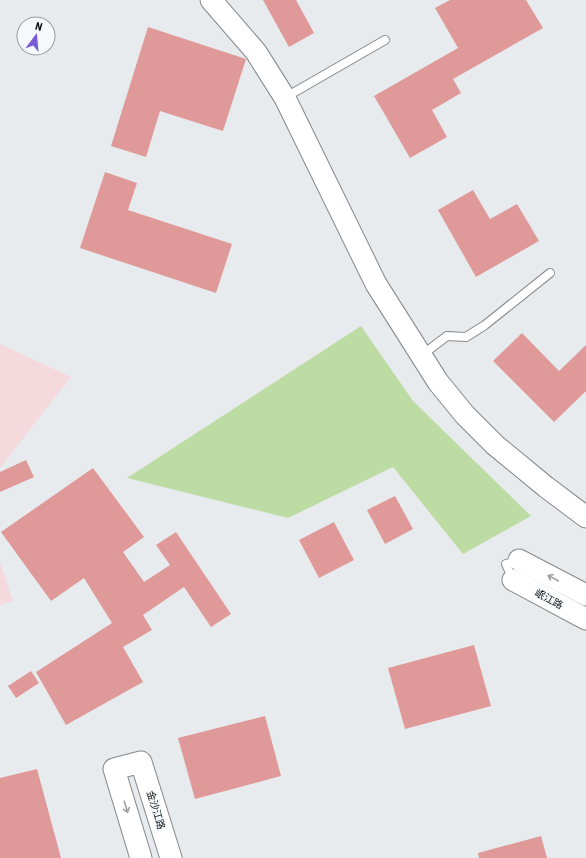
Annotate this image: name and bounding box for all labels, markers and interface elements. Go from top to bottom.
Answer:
north arrow [16,16,56,56]
text: N [34,20,44,34]
one-way arrow [547,574,559,581]
street label: 岷江路 [533,587,565,611]
street label: 金沙江路 [145,789,167,831]
one-way arrow [123,800,130,813]

